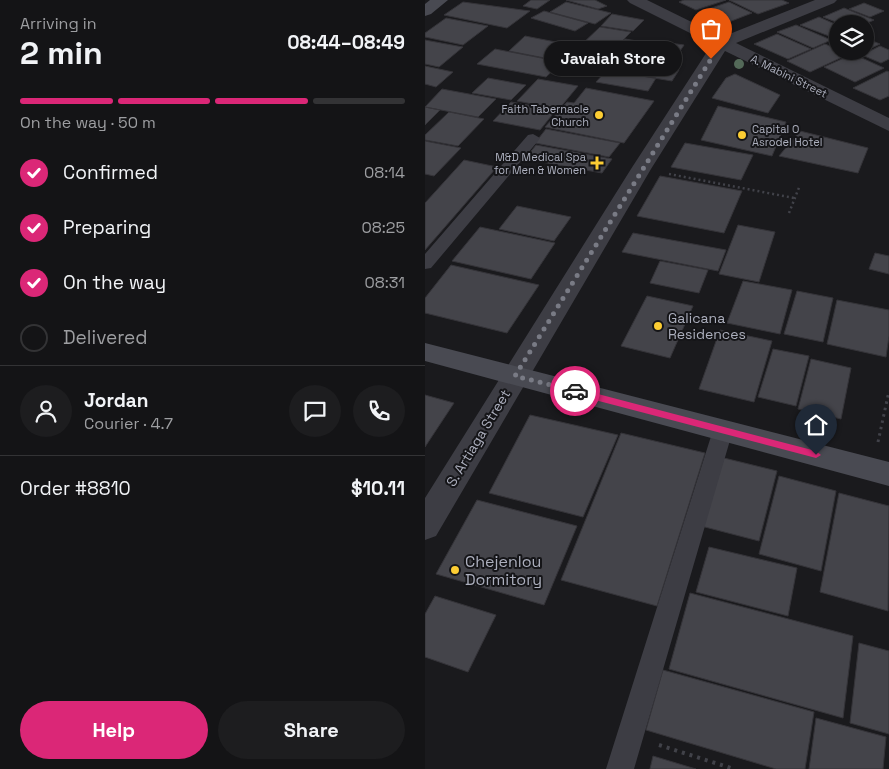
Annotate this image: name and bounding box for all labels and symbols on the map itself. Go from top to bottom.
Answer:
pin [690,8,732,59]
callout: Javaiah Store [544,42,681,76]
street label: A. Mabini Street [748,51,830,101]
place label: Faith Tabernacle Church [501,102,589,129]
marker: Faith Tabernacle Church [593,109,605,121]
place label: Capital O Asrodel Hotel [752,122,822,149]
marker: Capital O Asrodel Hotel [736,129,748,141]
place label: M&D Medical Spa for Men & Women [494,150,587,177]
marker: M&D Medical Spa for Men & Women [590,156,604,170]
place label: Galicana Residences [668,309,746,343]
marker: Galicana Residences [652,320,664,332]
courier [550,366,600,416]
street label: S. Artiaga Street [442,386,514,490]
pin [795,404,837,455]
place label: Chejenlou Dormitory [465,551,542,590]
marker: Chejenlou Dormitory [449,564,461,576]

